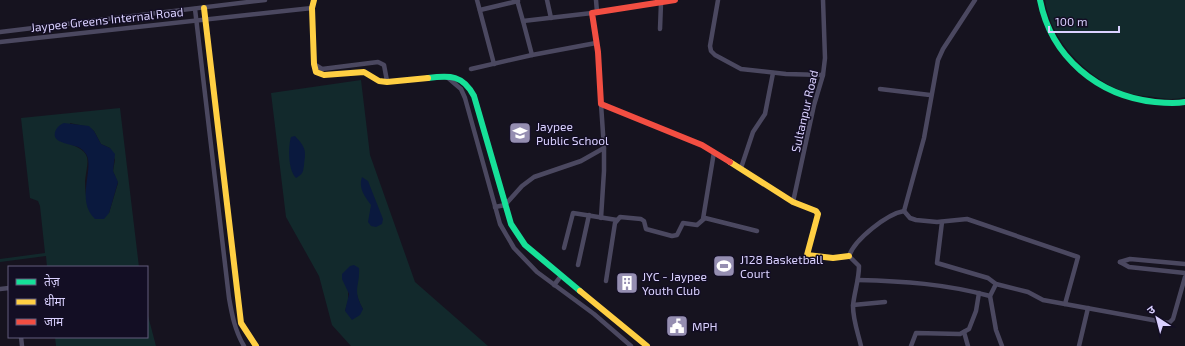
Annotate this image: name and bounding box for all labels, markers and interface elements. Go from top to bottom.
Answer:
street label: Jaypee Greens Internal Road [30,4,184,34]
scale bar [1049,8,1119,34]
text: 100 m [1055,14,1087,28]
street label: Sultanpur Road [788,69,820,153]
place label: Jaypee Public School [536,119,609,147]
school or university icon: Jaypee Public School [507,120,533,146]
place label: J128 Basketball Court [740,252,824,280]
sports icon: J128 Basketball Court [711,253,737,279]
legend [8,266,148,338]
place label: JYC - Jaypee Youth Club [642,269,707,297]
building icon: JYC - Jaypee Youth Club [614,270,640,296]
text: तेज़ [44,274,61,288]
text: धीमा [44,294,66,308]
north arrow [1137,298,1177,338]
text: उ [1144,302,1158,317]
public building icon: MPH [664,313,690,339]
text: जाम [44,314,64,328]
place label: MPH [692,319,718,333]

